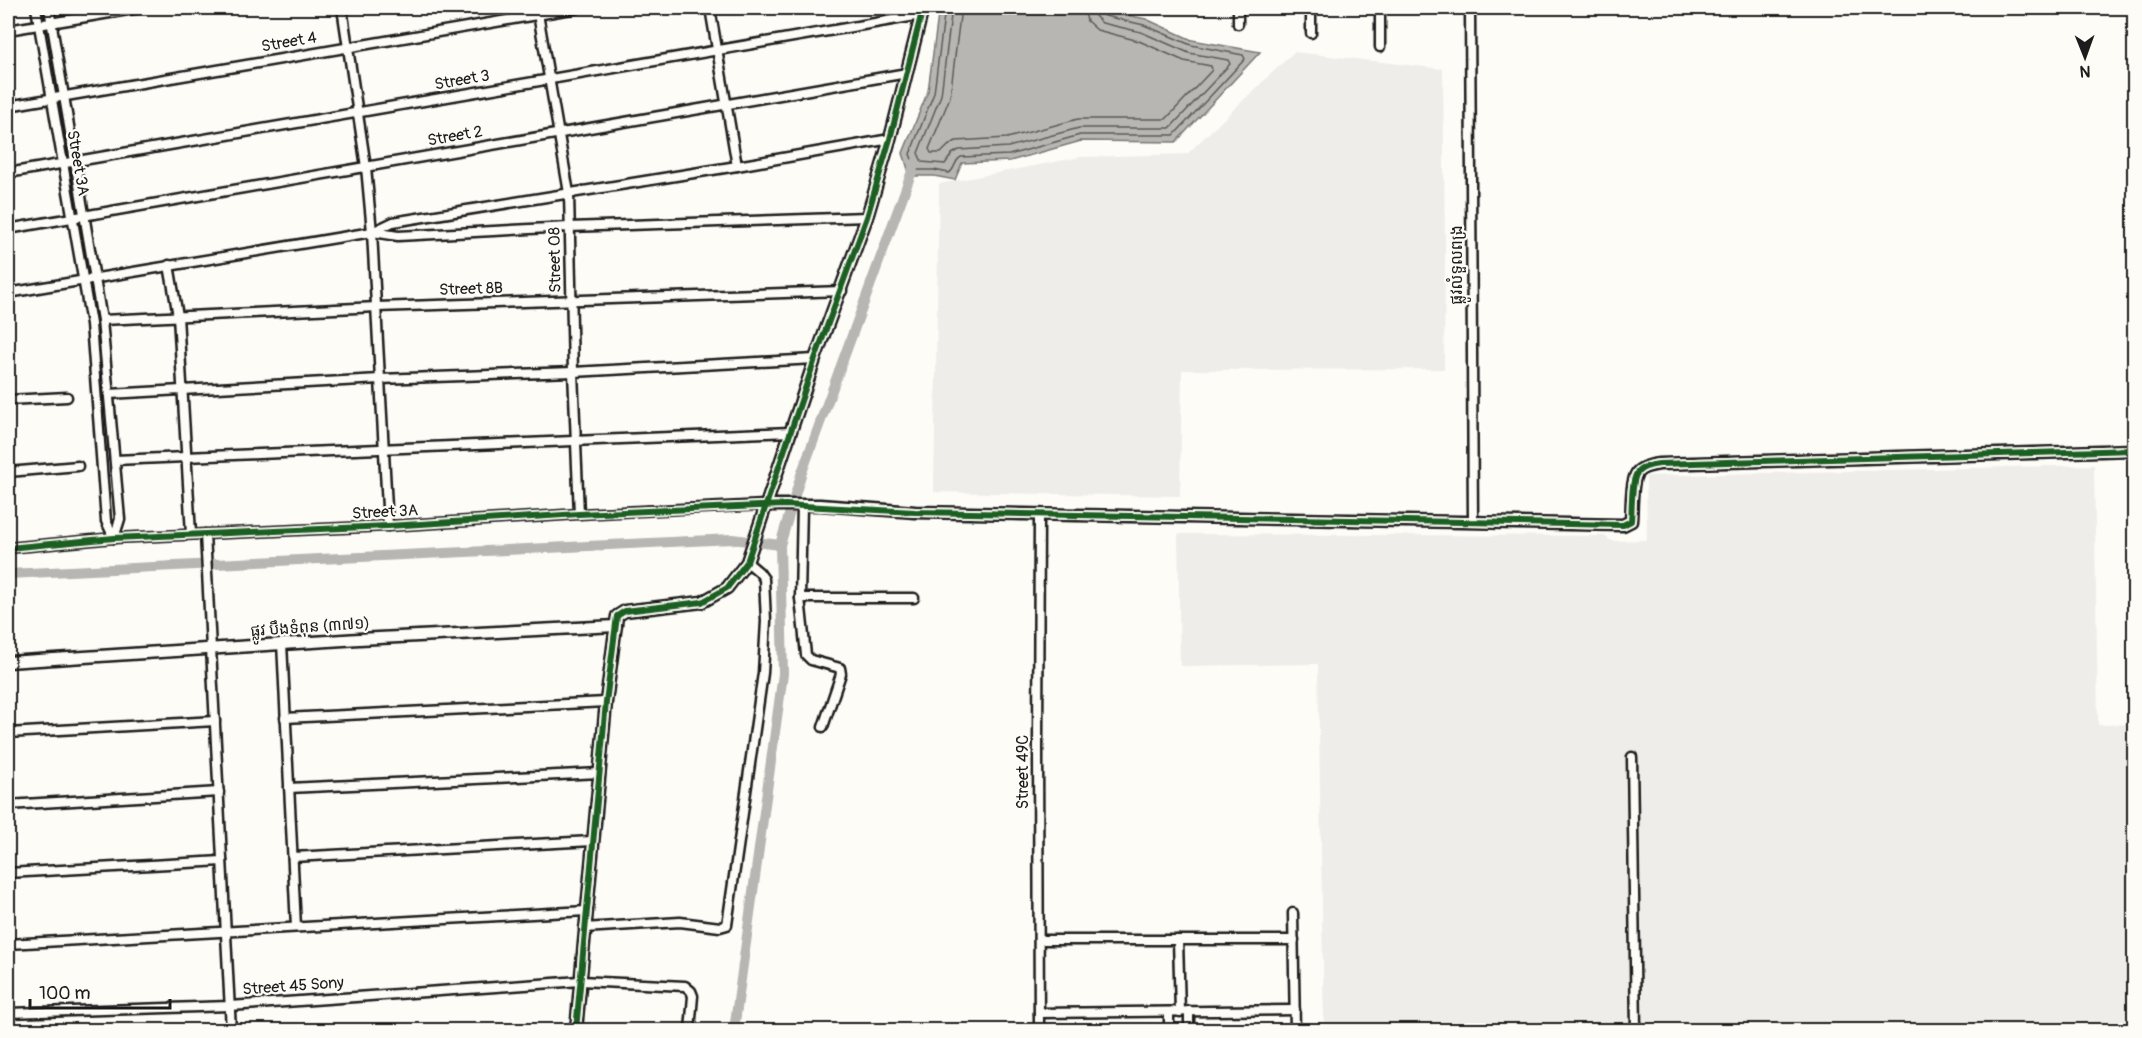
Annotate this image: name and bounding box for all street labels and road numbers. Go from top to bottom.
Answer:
street label: Street 4 [260,27,318,57]
street label: Street 3 [433,65,491,95]
street label: Street 2 [426,121,484,151]
street label: Street 3A [62,129,94,197]
street label: ផ្លូវលំទួលពង្រ [1446,225,1471,305]
street label: Street 08 [544,227,566,293]
street label: Street 8B [439,278,503,300]
street label: Street 3A [351,500,419,524]
street label: ផ្លូវ បឹងទំពុន (៣៧១) [250,612,371,645]
street label: Street 49C [1013,735,1033,809]
street label: Street 45 Sony [242,972,345,1000]

